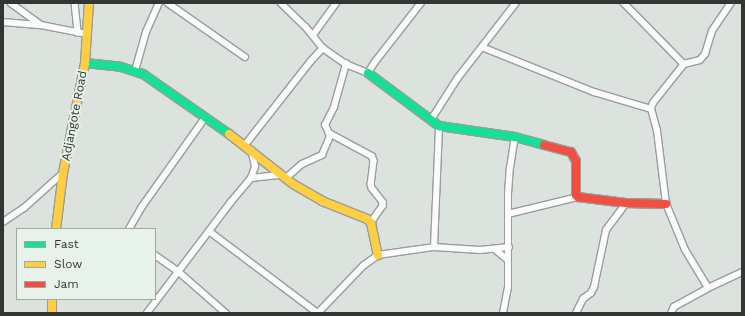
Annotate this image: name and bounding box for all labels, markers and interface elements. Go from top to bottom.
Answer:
street label: Adjangote Road [59,70,91,162]
legend [16,228,156,300]
text: Fast [54,237,79,251]
text: Slow [54,257,82,271]
text: Jam [54,277,79,291]

